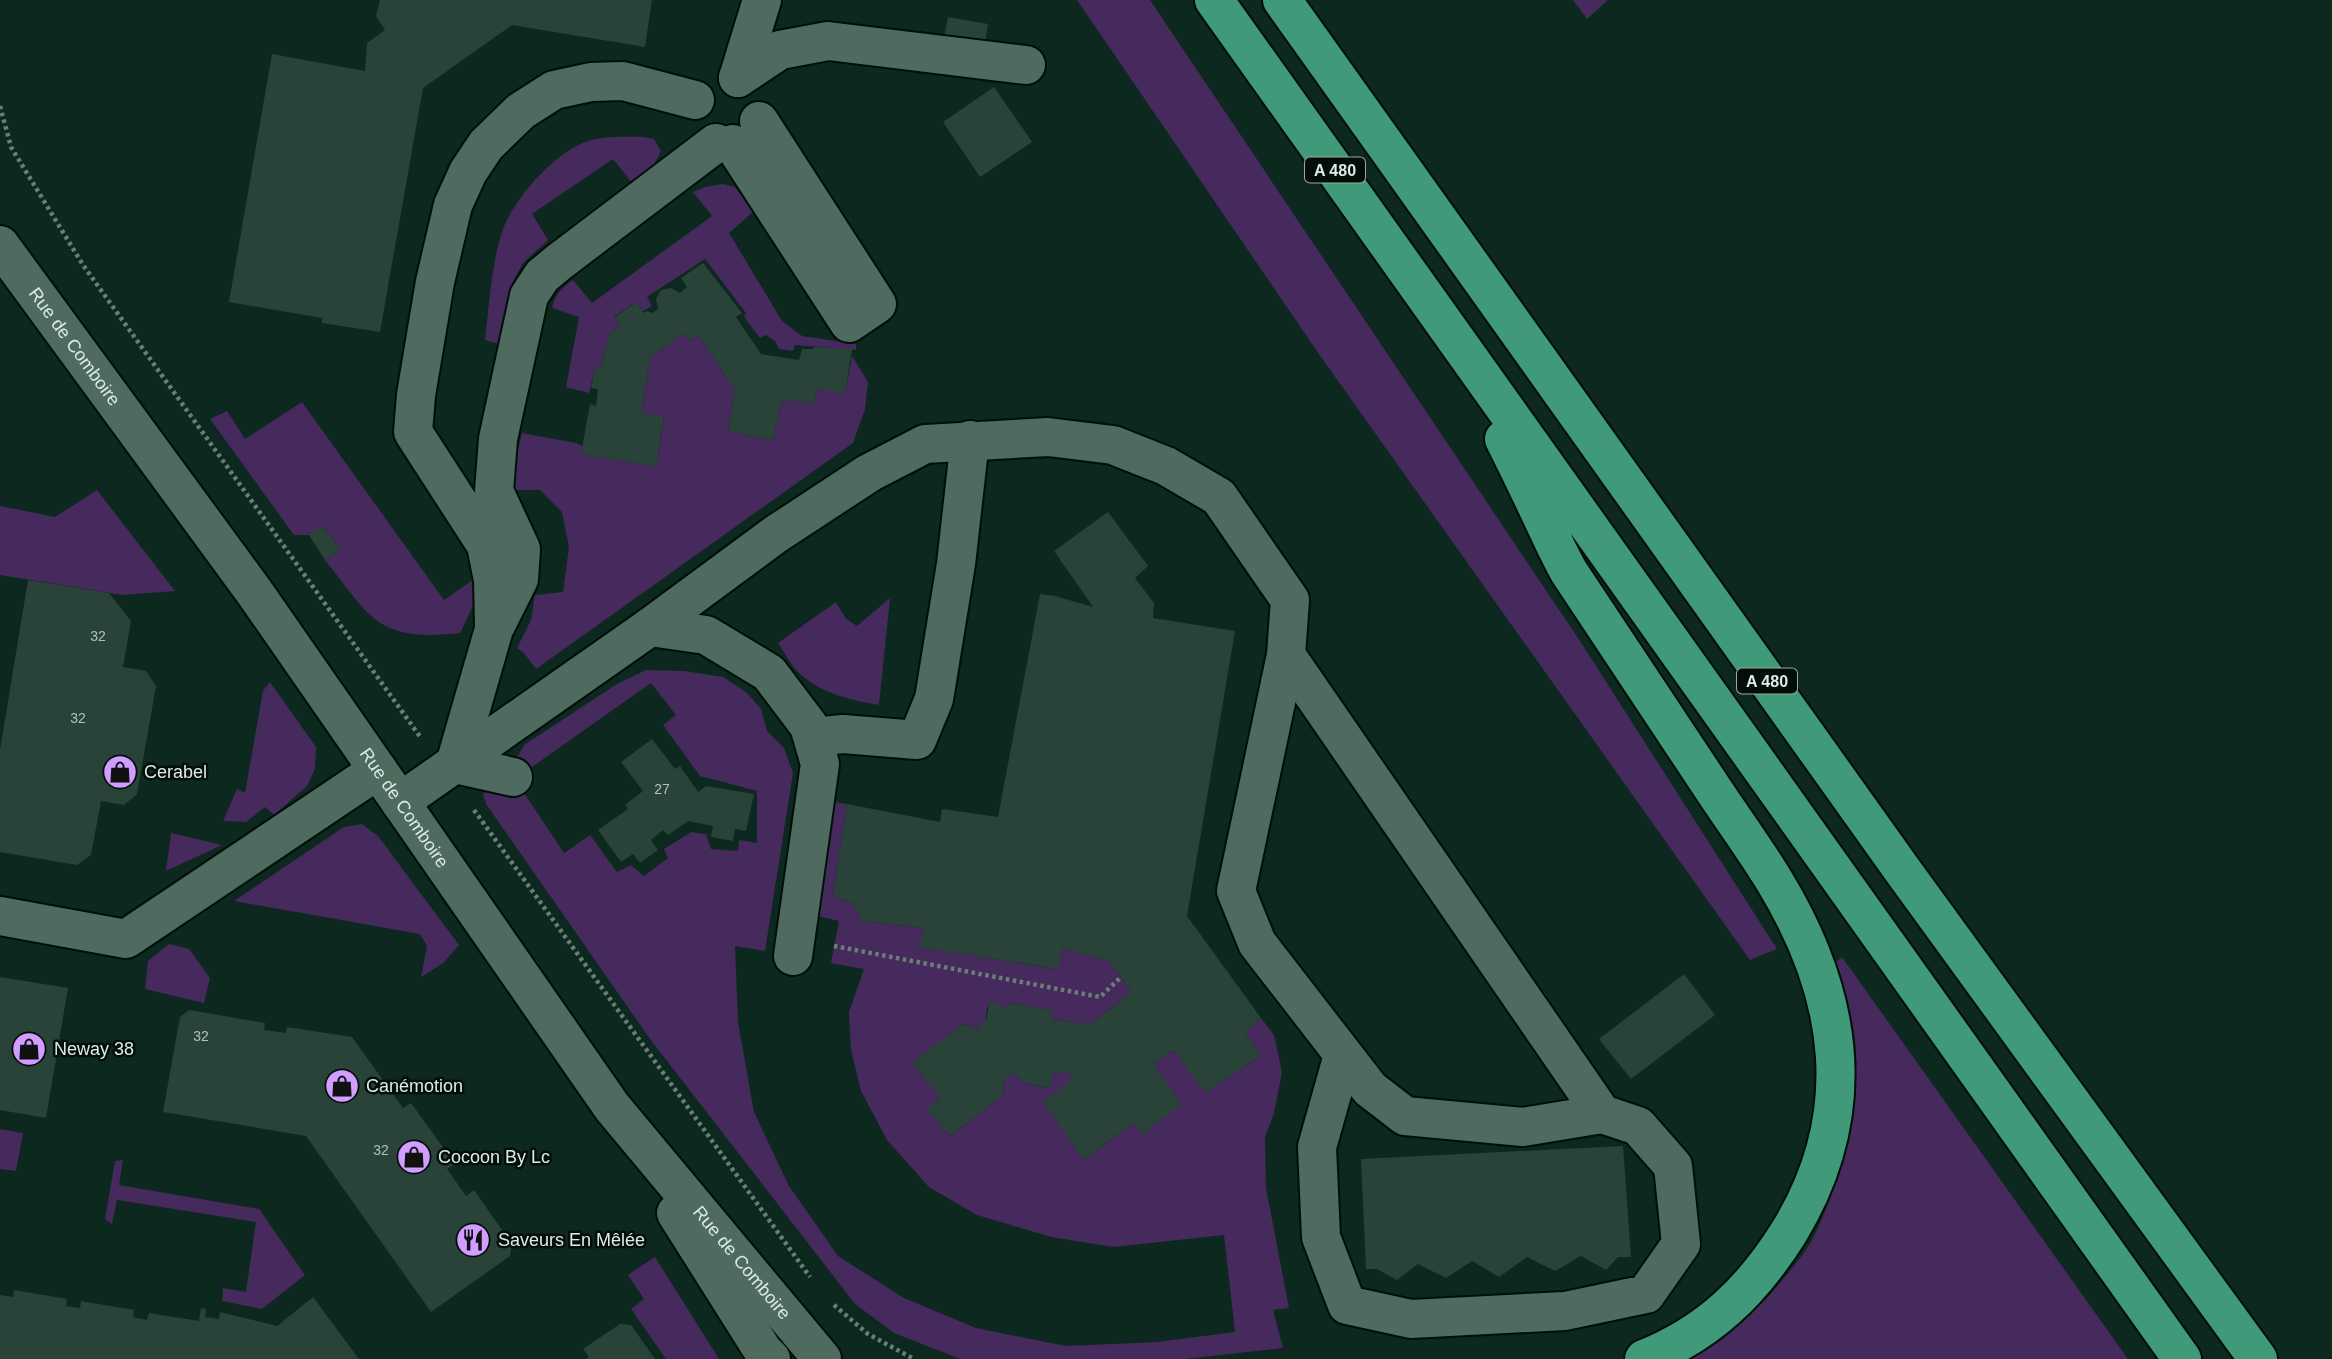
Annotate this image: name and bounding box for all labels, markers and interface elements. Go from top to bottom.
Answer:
road number: A 480 [1305,158,1365,182]
street label: Rue de Comboire [25,284,124,409]
house number: 32 [90,628,106,644]
road number: A 480 [1737,668,1797,694]
house number: 32 [70,710,86,726]
street label: Rue de Comboire [356,744,453,872]
shop icon: Cerabel [101,753,139,791]
place label: Cerabel [144,762,207,782]
house number: 27 [654,781,670,797]
house number: 32 [193,1028,209,1044]
shop icon: Neway 38 [10,1030,48,1068]
place label: Neway 38 [54,1039,134,1059]
shop icon: Canémotion [323,1067,361,1105]
place label: Canémotion [366,1076,463,1096]
shop icon: Cocoon By Lc [395,1138,433,1176]
house number: 32 [373,1142,389,1158]
place label: Cocoon By Lc [438,1147,550,1167]
street label: Rue de Comboire [689,1202,795,1323]
restaurant icon: Saveurs En Mêlée [454,1221,492,1259]
place label: Saveurs En Mêlée [498,1230,645,1250]

